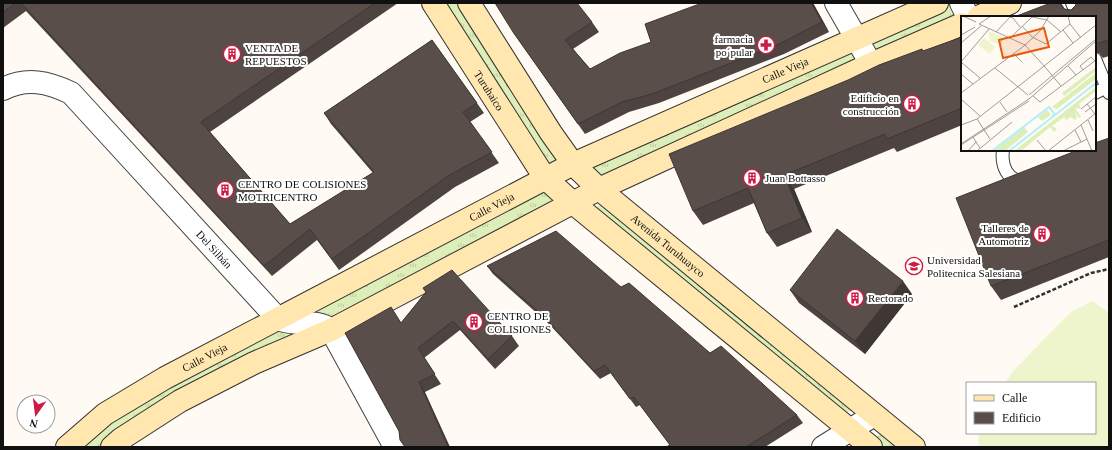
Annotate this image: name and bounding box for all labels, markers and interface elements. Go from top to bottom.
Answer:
inset map [961,16,1096,151]
place label: farmacia po´pular [715,33,753,58]
pharmacy icon: farmacia po´pular [756,35,776,55]
place label: VENTA DE REPUESTOS [245,42,307,67]
building icon: VENTA DE REPUESTOS [222,44,242,64]
street label: Calle Vieja [760,55,810,86]
street label: Turuhaico [472,68,506,113]
place label: Edificio en construcción [843,92,900,117]
building icon: Edificio en construcción [902,94,922,114]
building icon: Juan Bottasso [742,168,762,188]
place label: Juan Bottasso [765,172,826,184]
place label: CENTRO DE COLISIONES MOTRICENTRO [238,178,366,203]
building icon: CENTRO DE COLISIONES MOTRICENTRO [215,180,235,200]
street label: Calle Vieja [467,190,516,223]
street label: Avenida Turuhuayco [629,212,708,280]
place label: Talleres de Automotriz [978,222,1029,247]
building icon: Talleres de Automotriz [1032,224,1052,244]
street label: Del Silbán [194,228,235,271]
place label: Universidad Politecnica Salesiana [927,254,1020,279]
school or university icon: Universidad Politecnica Salesiana [904,256,924,276]
building icon: Rectorado [845,288,865,308]
place label: Rectorado [868,292,914,304]
place label: CENTRO DE COLISIONES [487,310,551,335]
building icon: CENTRO DE COLISIONES [464,312,484,332]
street label: Calle Vieja [180,340,229,374]
legend [966,382,1096,434]
text: Calle [1002,391,1027,405]
north arrow [16,394,56,434]
text: Edificio [1002,411,1041,425]
text: N [28,417,39,430]

